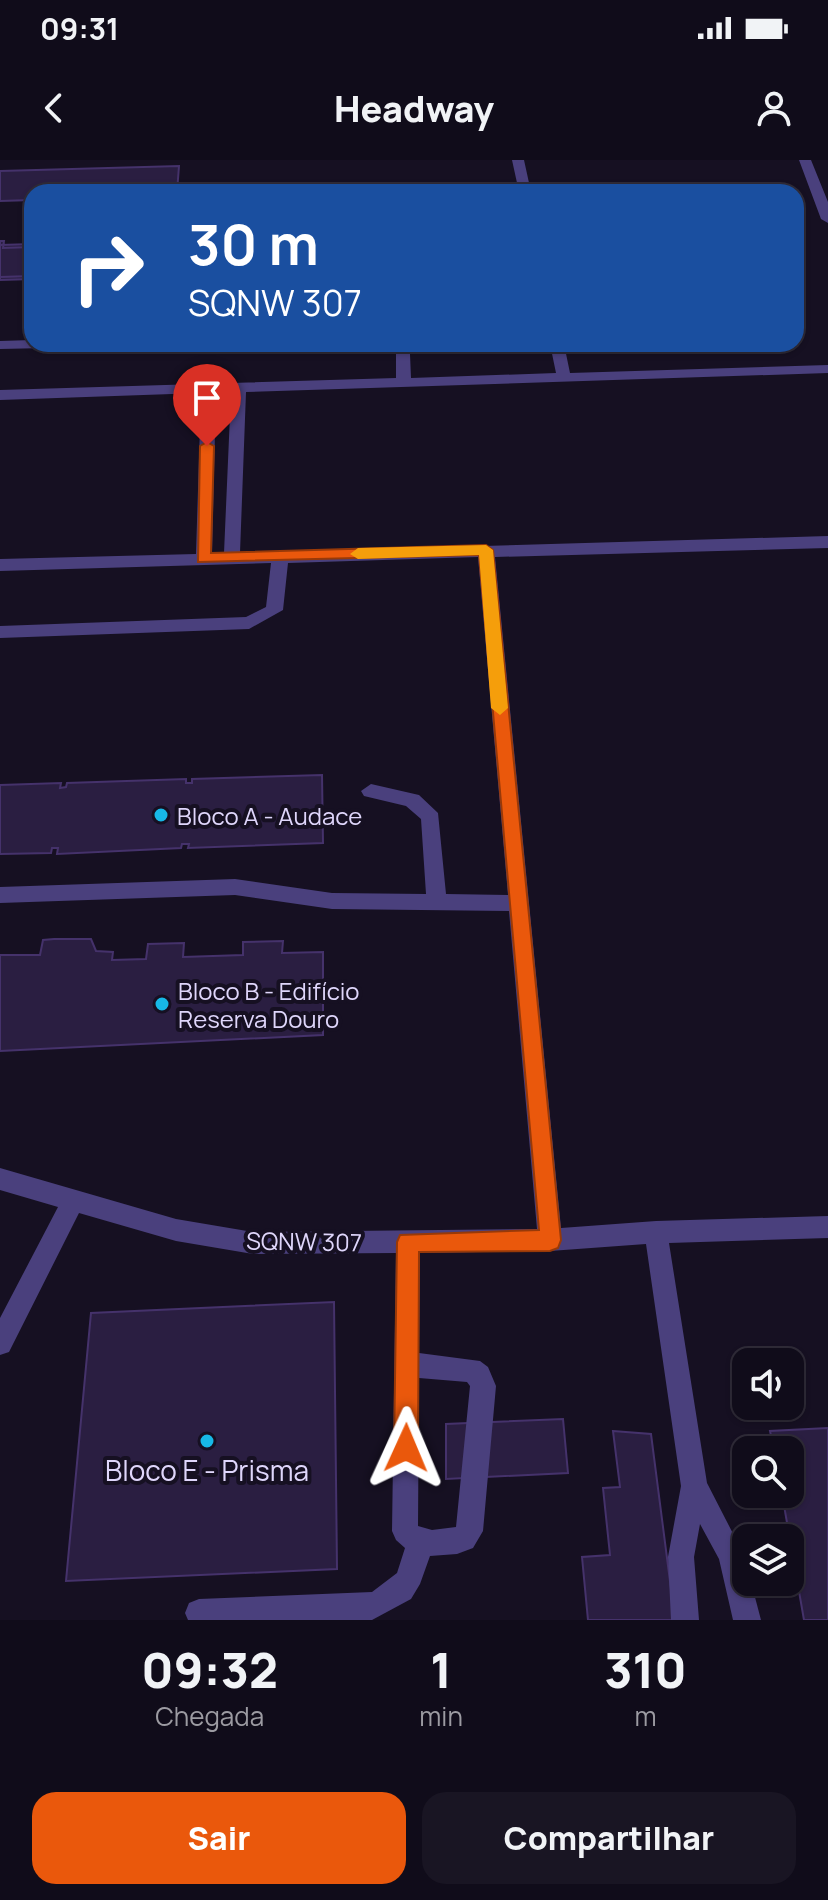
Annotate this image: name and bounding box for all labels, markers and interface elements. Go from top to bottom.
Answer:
text: 09:31 [40,8,119,49]
text: Headway [334,84,494,133]
icon: back [32,86,76,130]
icon: person [752,86,796,130]
text: 30 m [188,205,319,282]
icon: right [56,216,160,320]
text: SQNW 307 [188,278,362,327]
pin [173,364,241,446]
icon: arrive [185,376,229,420]
place label: Bloco A - Audace [177,799,362,832]
marker: Bloco A - Audace [152,806,170,824]
place label: Bloco B - Edifício Reserva Douro [178,974,360,1035]
marker: Bloco B - Edifício Reserva Douro [153,995,171,1013]
street label: SQNW 307 [246,1223,362,1259]
map controls [732,1348,804,1596]
button: sound [732,1348,804,1420]
position arrow [364,1406,448,1490]
marker: Bloco E - Prisma [198,1432,216,1450]
button: search [732,1436,804,1508]
place label: Bloco E - Prisma [105,1451,309,1489]
button: layers [732,1524,804,1596]
text: 09:32 [141,1637,278,1702]
text: 1 [430,1637,452,1702]
text: 310 [604,1637,687,1702]
text: Chegada [155,1698,264,1734]
text: min [419,1698,463,1734]
text: m [634,1698,656,1734]
button: Sair [32,1792,406,1884]
button: Compartilhar [422,1792,796,1884]

